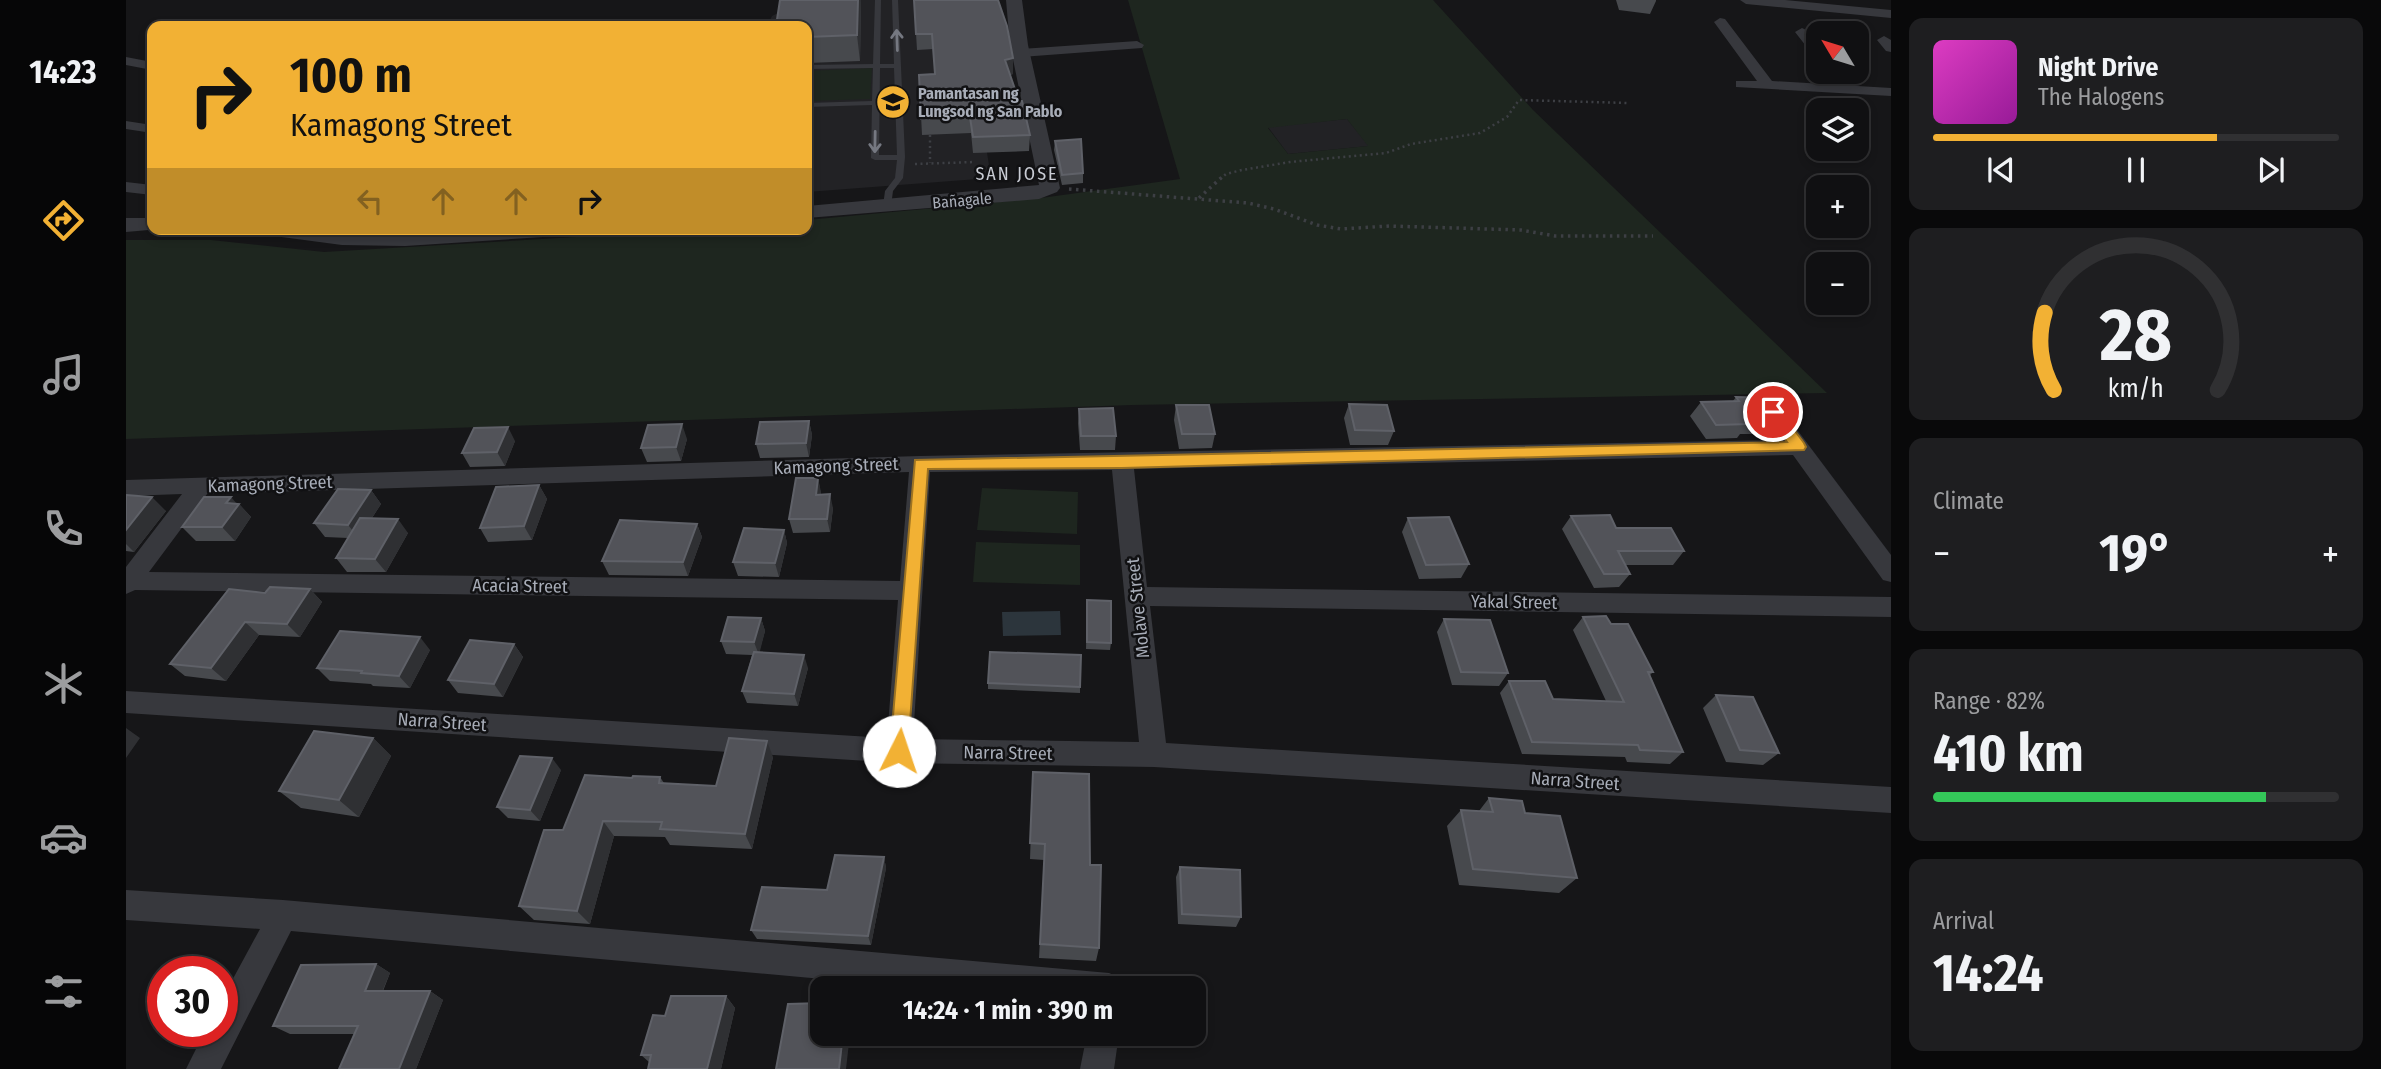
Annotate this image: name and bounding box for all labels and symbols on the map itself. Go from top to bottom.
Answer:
north arrow [1806,21,1869,84]
one-way arrow [890,29,903,52]
school or university icon: Pamantasan ng Lungsod ng San Pablo [874,83,912,121]
place label: Pamantasan ng Lungsod ng San Pablo [918,84,1063,121]
one-way arrow [868,130,882,153]
district label: SAN JOSE [975,163,1059,185]
street label: Bañagale [932,188,993,213]
pin [1743,382,1803,442]
street label: Kamagong Street [773,453,899,479]
street label: Kamagong Street [207,471,333,497]
street label: Molave Street [1122,557,1154,659]
street label: Acacia Street [472,574,568,598]
street label: Yakal Street [1471,590,1557,614]
street label: Narra Street [397,708,487,736]
position arrow [862,714,936,788]
street label: Narra Street [963,741,1053,765]
street label: Narra Street [1530,767,1620,795]
speed limit sign: 30 [147,956,238,1047]

